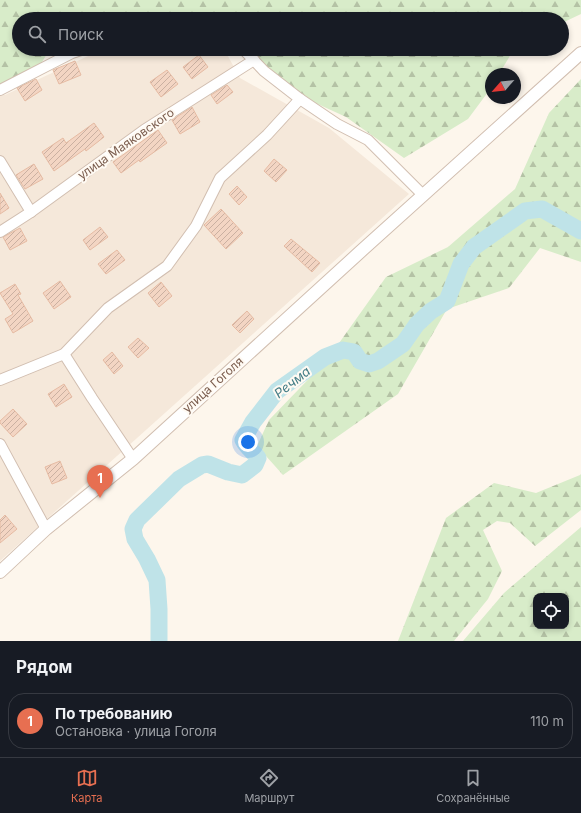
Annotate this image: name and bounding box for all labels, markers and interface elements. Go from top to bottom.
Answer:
search box [12,12,569,56]
icon: search [26,23,48,45]
text: Поиск [58,25,104,44]
north arrow [485,68,521,104]
street label: улица Маяковского [75,105,177,183]
street label: улица Гоголя [179,353,246,416]
water label: Речма [271,363,313,401]
your location [238,432,258,452]
pin: 1 [87,465,113,498]
map controls [533,593,569,629]
button: locate [533,593,569,629]
text: Рядом [16,657,72,677]
text: По требованию [55,704,173,723]
text: 1 [27,713,33,729]
text: 110 m [530,713,564,729]
text: Остановка · улица Гоголя [55,723,217,739]
tab: Карта [71,767,103,805]
tab: Маршрут [244,767,294,805]
tab: Сохранённые [436,767,510,805]

